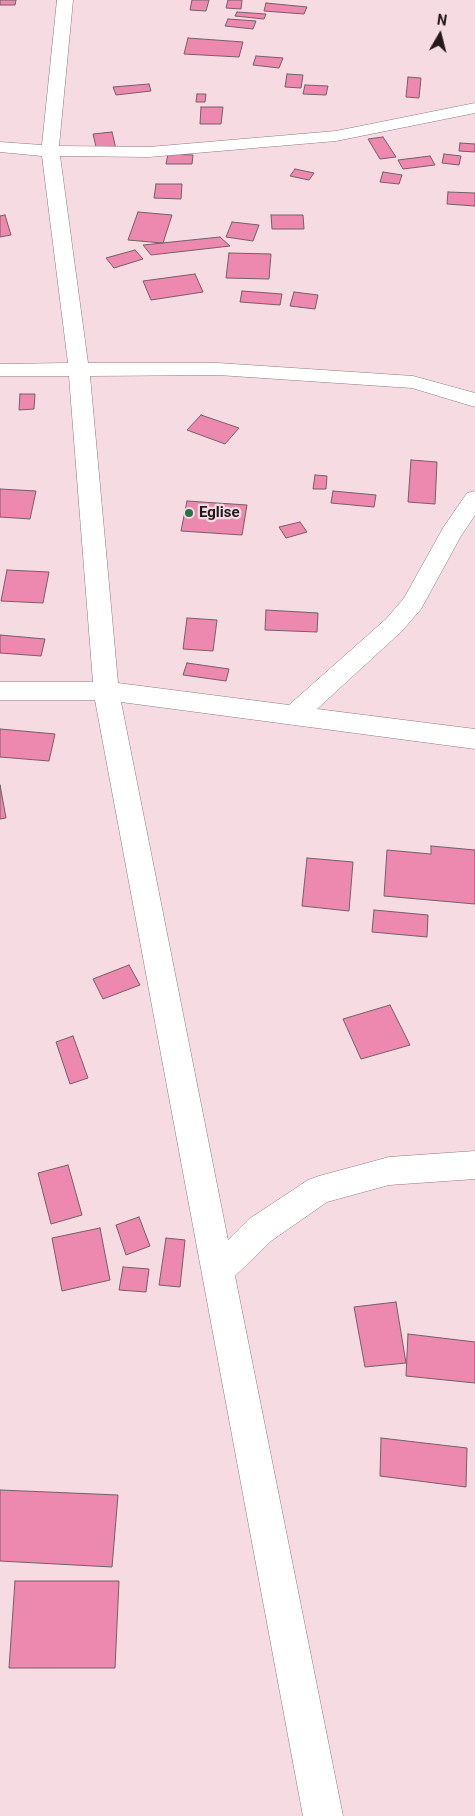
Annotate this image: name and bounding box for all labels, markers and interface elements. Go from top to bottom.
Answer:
north arrow [415,10,465,60]
text: N [436,12,448,29]
place label: Eglise [199,504,240,522]
marker: Eglise [183,507,195,519]

